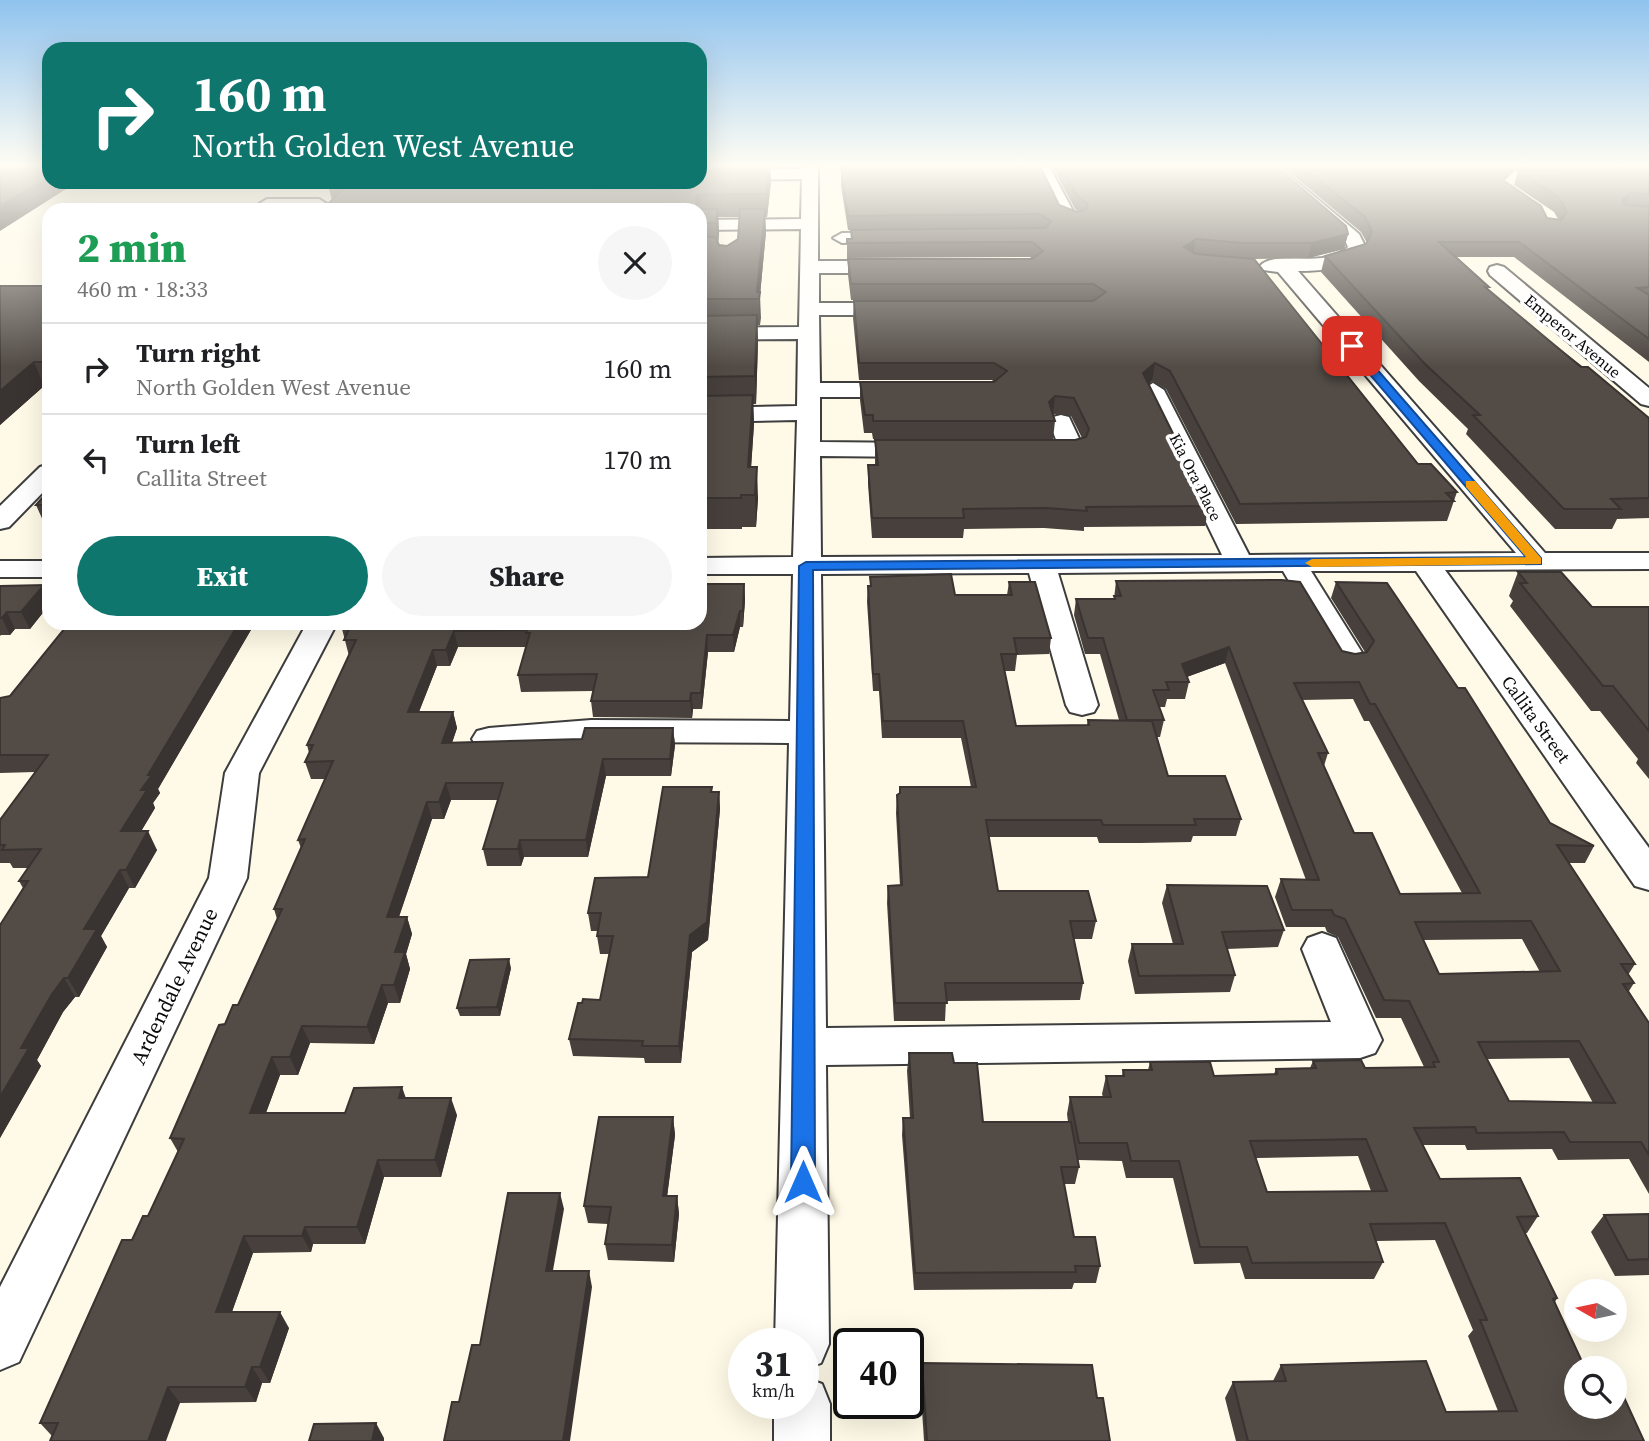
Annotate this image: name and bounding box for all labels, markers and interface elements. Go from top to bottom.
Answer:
text: 160 m [192,60,327,127]
icon: right [77,70,168,161]
text: North Golden West Avenue [192,124,575,168]
text: 2 min [77,218,187,276]
button: close [598,226,672,300]
text: 460 m · 18:33 [77,273,208,305]
street label: Emperor Avenue [1520,289,1626,383]
pin [1322,316,1382,376]
icon: arrive [1333,327,1371,365]
text: Turn right [136,335,260,371]
icon: right [77,350,115,388]
text: 160 m [604,351,672,387]
text: North Golden West Avenue [136,371,411,403]
text: Turn left [136,426,240,462]
street label: Kia Ora Place [1165,430,1227,524]
icon: left [77,441,115,479]
text: 170 m [604,442,672,478]
text: Callita Street [136,462,267,494]
button: Exit [77,536,368,616]
button: Share [382,536,672,616]
street label: Callita Street [1496,670,1576,768]
street label: Ardendale Avenue [123,903,225,1069]
position arrow [766,1145,840,1219]
north arrow [1564,1279,1628,1342]
map controls [1564,1279,1627,1419]
speed limit sign: 40 [833,1328,924,1419]
text: 31 [755,1340,792,1388]
button: search [1564,1356,1627,1419]
text: km/h [752,1378,795,1403]

